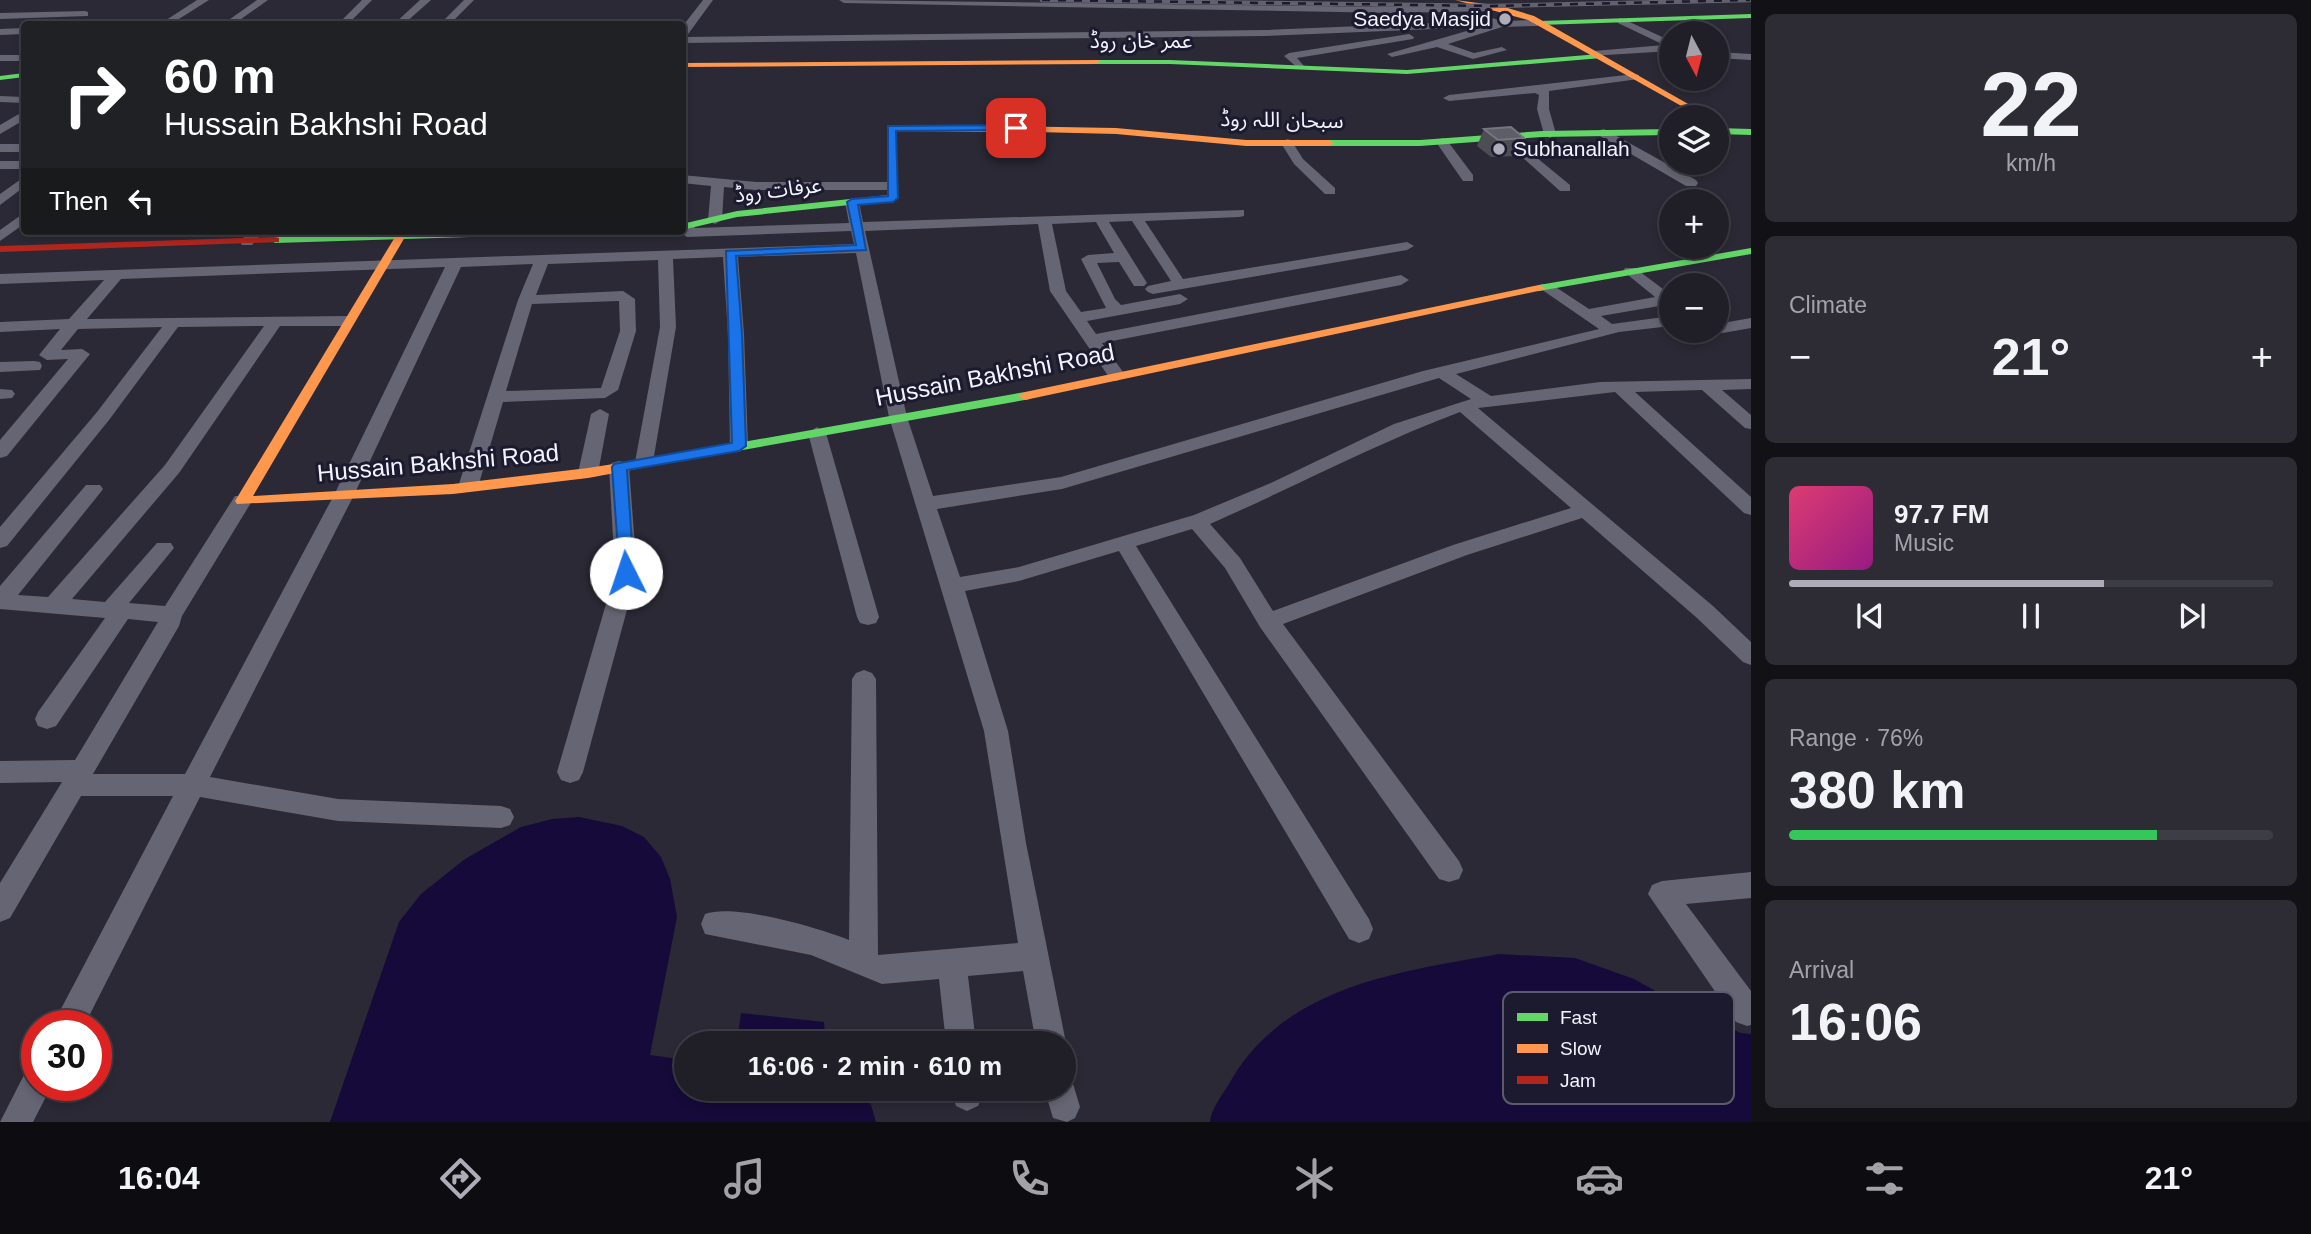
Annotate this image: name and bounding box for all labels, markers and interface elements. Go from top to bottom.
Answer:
place label: Saedya Masjid [1353,7,1491,30]
marker: Saedya Masjid [1497,11,1513,27]
north arrow [1659,21,1729,91]
map controls [1659,21,1729,343]
street label: عمر خان روڈ [1090,29,1192,53]
icon: right [49,49,140,140]
text: 60 m [164,49,276,103]
text: 22 [1980,54,2082,155]
pin [986,98,1046,158]
button: layers [1659,105,1729,175]
text: Hussain Bakhshi Road [164,106,488,142]
street label: سبحان اللہ روڈ [1220,107,1344,133]
icon: arrive [997,109,1035,147]
place label: Subhanallah [1513,137,1630,160]
marker: Subhanallah [1491,141,1507,157]
text: km/h [2006,150,2056,176]
street label: عرفات روڈ [733,173,823,207]
icon: left [122,182,160,220]
text: Then [49,186,108,216]
button: + [1659,189,1729,259]
button: − [1659,273,1729,343]
text: Climate [1789,292,1867,318]
text: 21° [1992,328,2070,386]
text: − [1789,336,1811,378]
text: + [2251,336,2273,378]
street label: Hussain Bakhshi Road [873,338,1117,411]
street label: Hussain Bakhshi Road [316,438,560,487]
text: 97.7 FM [1894,499,1989,529]
text: Music [1894,530,1954,556]
position arrow [589,536,663,610]
icon: previous [1851,597,1889,635]
icon: pause [2012,597,2050,635]
icon: next [2173,597,2211,635]
text: Range · 76% [1789,725,1923,751]
text: 380 km [1789,761,1965,819]
text: Arrival [1789,957,1854,983]
legend [1503,992,1734,1104]
text: 16:06 [1789,993,1922,1051]
text: Fast [1560,1007,1598,1028]
speed limit sign: 30 [21,1010,112,1101]
text: Slow [1560,1038,1601,1059]
text: 16:06 · 2 min · 610 m [748,1051,1002,1081]
text: Jam [1560,1070,1596,1091]
icon: directions [436,1154,485,1203]
icon: music [720,1154,769,1203]
icon: phone [1005,1154,1054,1203]
icon: climate [1290,1154,1339,1203]
icon: car [1575,1154,1624,1203]
icon: filters [1860,1154,1909,1203]
text: 16:04 [118,1160,200,1196]
text: 21° [2145,1160,2193,1196]

